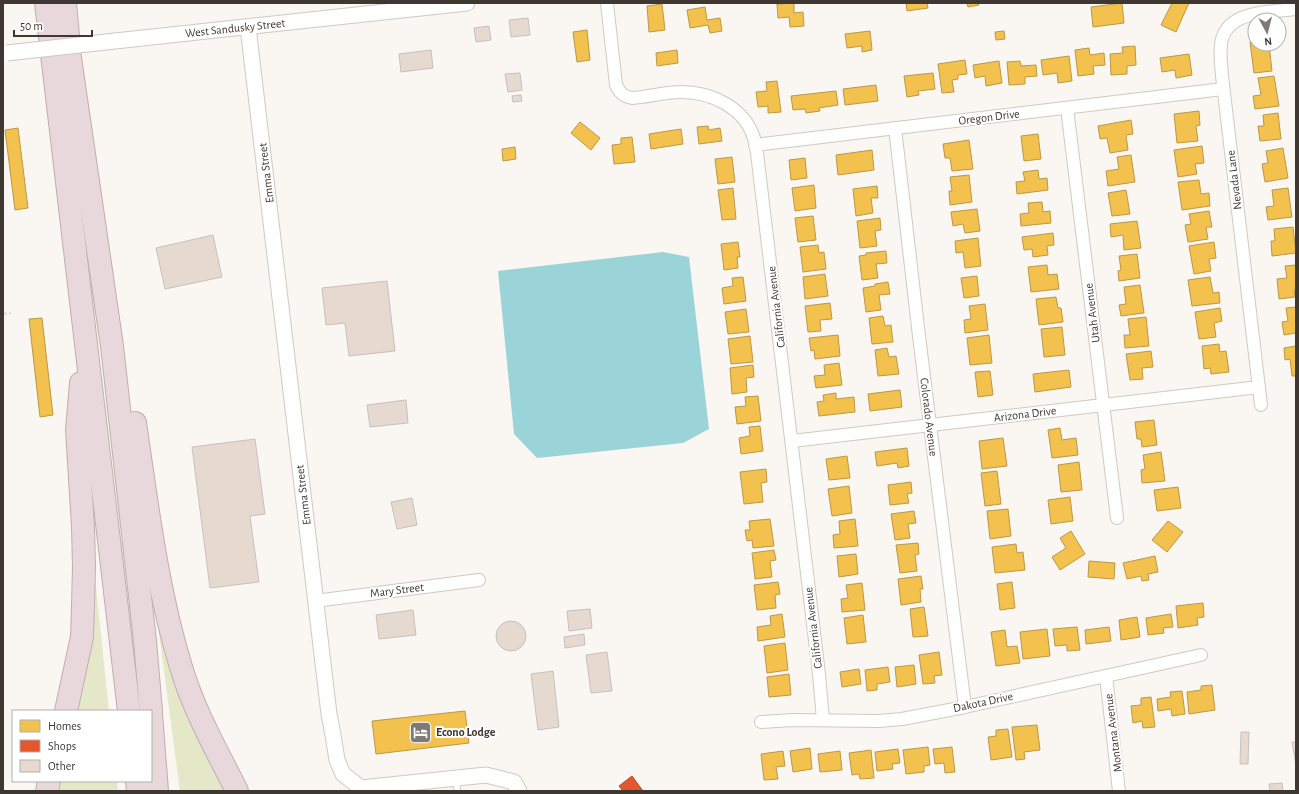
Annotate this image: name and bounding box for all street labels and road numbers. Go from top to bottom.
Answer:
street label: West Sandusky Street [184,17,286,40]
street label: Oregon Drive [958,107,1020,127]
street label: Emma Street [256,142,276,204]
street label: Nevada Lane [1224,150,1244,210]
street label: California Avenue [765,265,787,349]
street label: Utah Avenue [1082,282,1102,344]
street label: Colorado Avenue [918,377,940,457]
street label: Arizona Drive [993,404,1057,424]
street label: Emma Street [293,464,313,526]
street label: Mary Street [369,581,425,600]
street label: California Avenue [802,586,824,670]
street label: Dakota Drive [952,690,1014,714]
street label: Montana Avenue [1102,693,1124,773]

